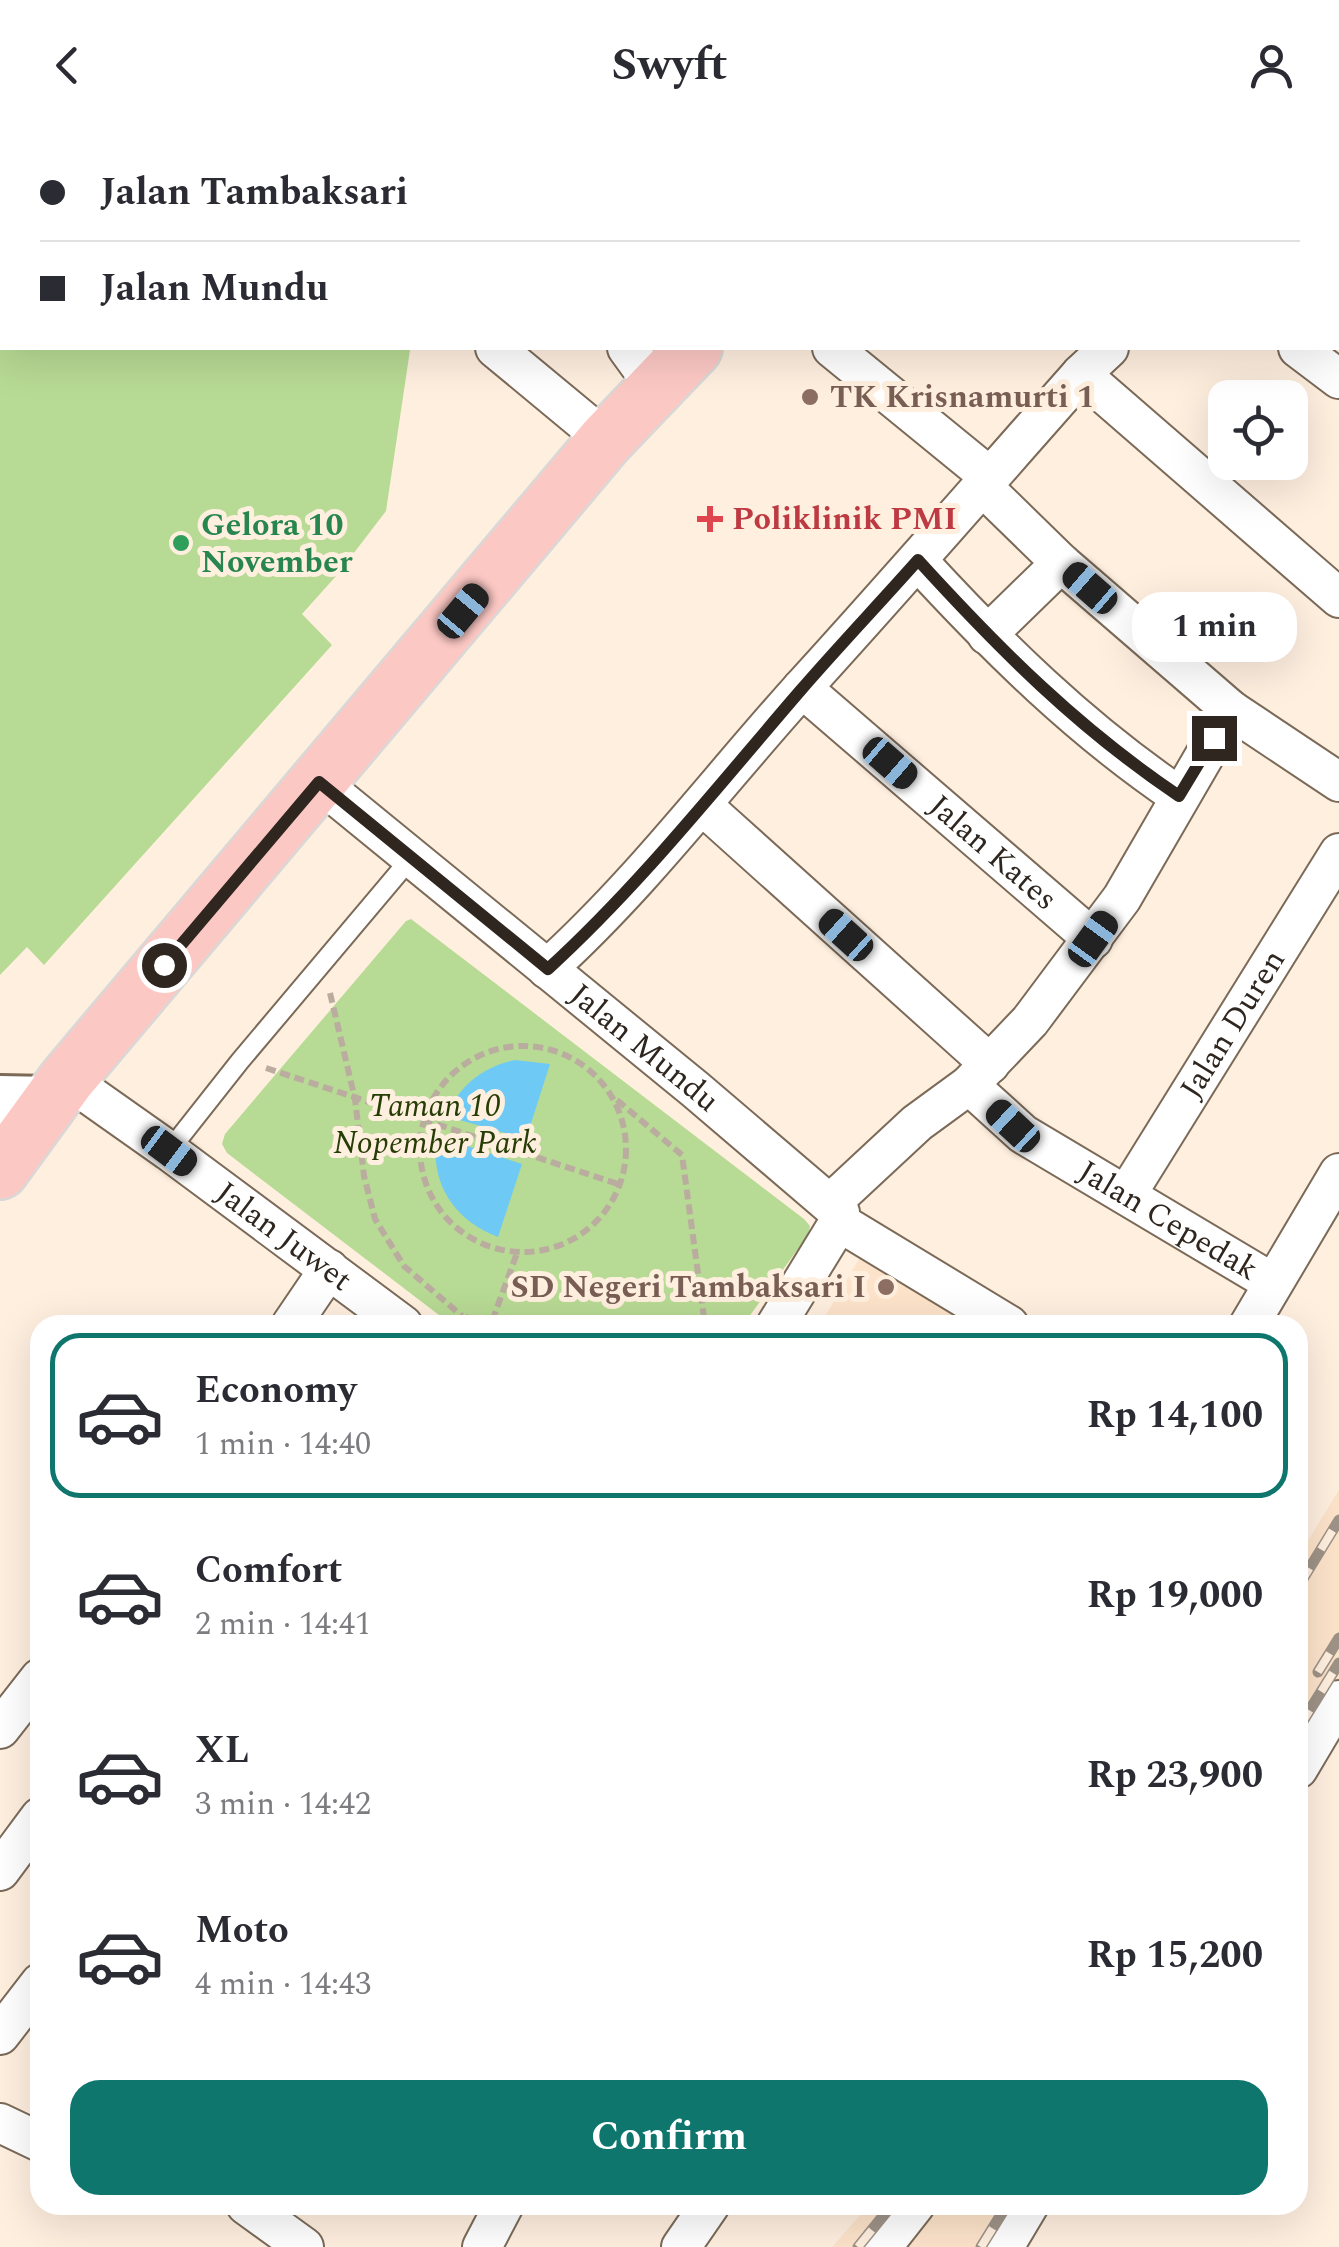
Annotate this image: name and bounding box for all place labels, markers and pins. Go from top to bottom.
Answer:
place label: TK Krisnamurti 1 [830,373,1095,422]
marker: TK Krisnamurti 1 [799,386,821,408]
place label: Poliklinik PMI [732,495,957,544]
place label: Gelora 10 November [201,501,353,587]
marker: Poliklinik PMI [697,506,723,532]
marker: Gelora 10 November [170,532,192,554]
place label: SD Negeri Tambaksari I [511,1263,866,1312]
marker: SD Negeri Tambaksari I [875,1276,897,1298]

